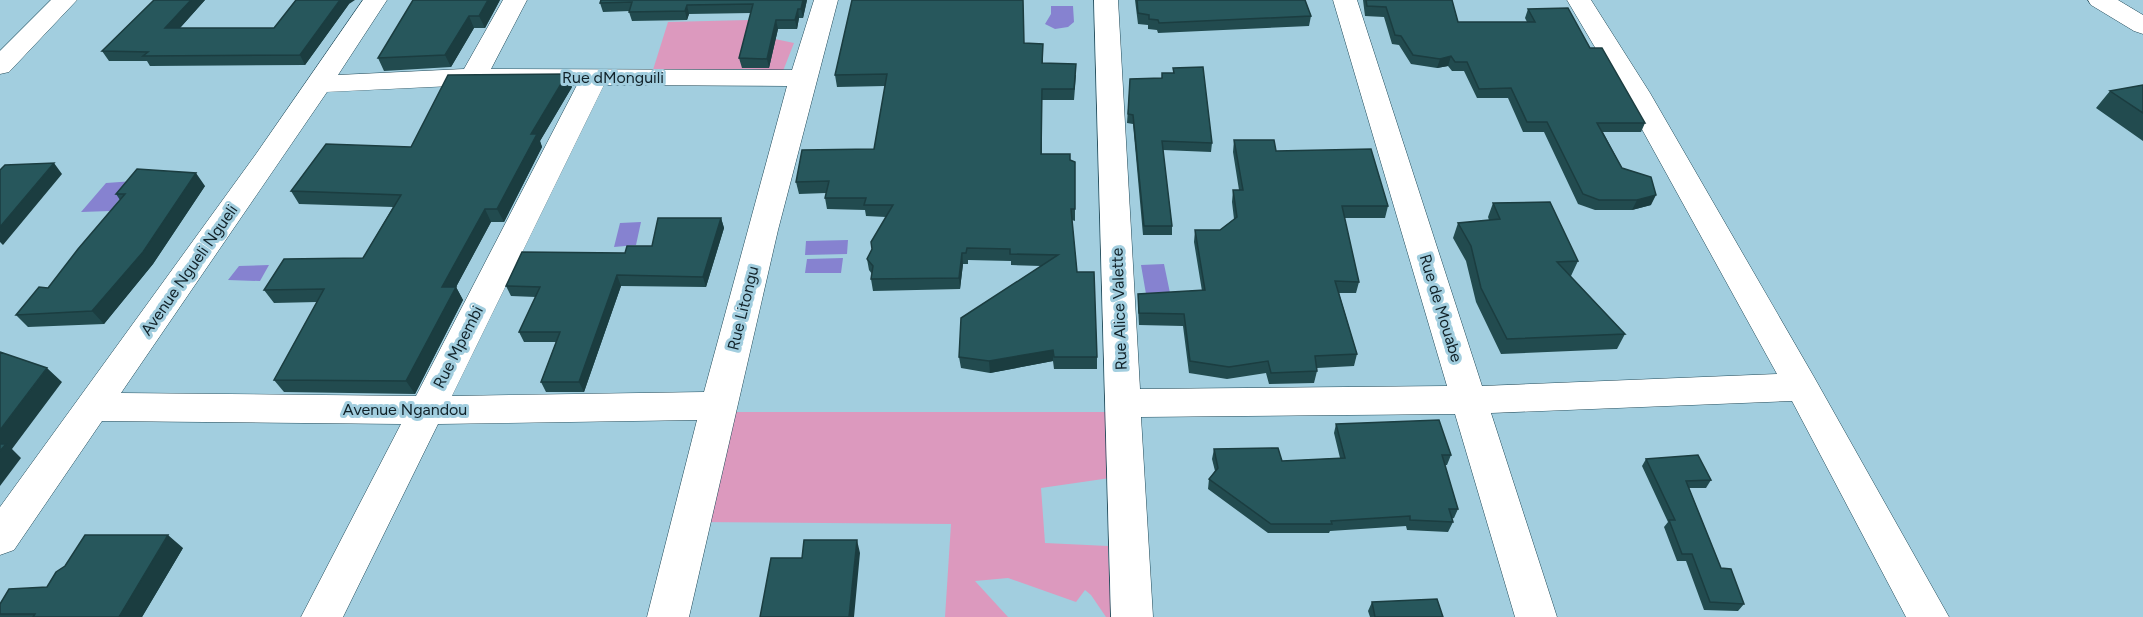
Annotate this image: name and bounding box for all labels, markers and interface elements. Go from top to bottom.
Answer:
street label: Rue dMonguili [562,68,664,87]
street label: Avenue Ngueli Ngueli [137,201,241,339]
street label: Rue Alice Valette [1107,247,1131,371]
street label: Rue de Mouabe [1416,252,1466,364]
street label: Rue Litongu [723,264,763,352]
street label: Rue Mpembi [429,303,487,391]
street label: Avenue Ngandou [343,400,467,419]

